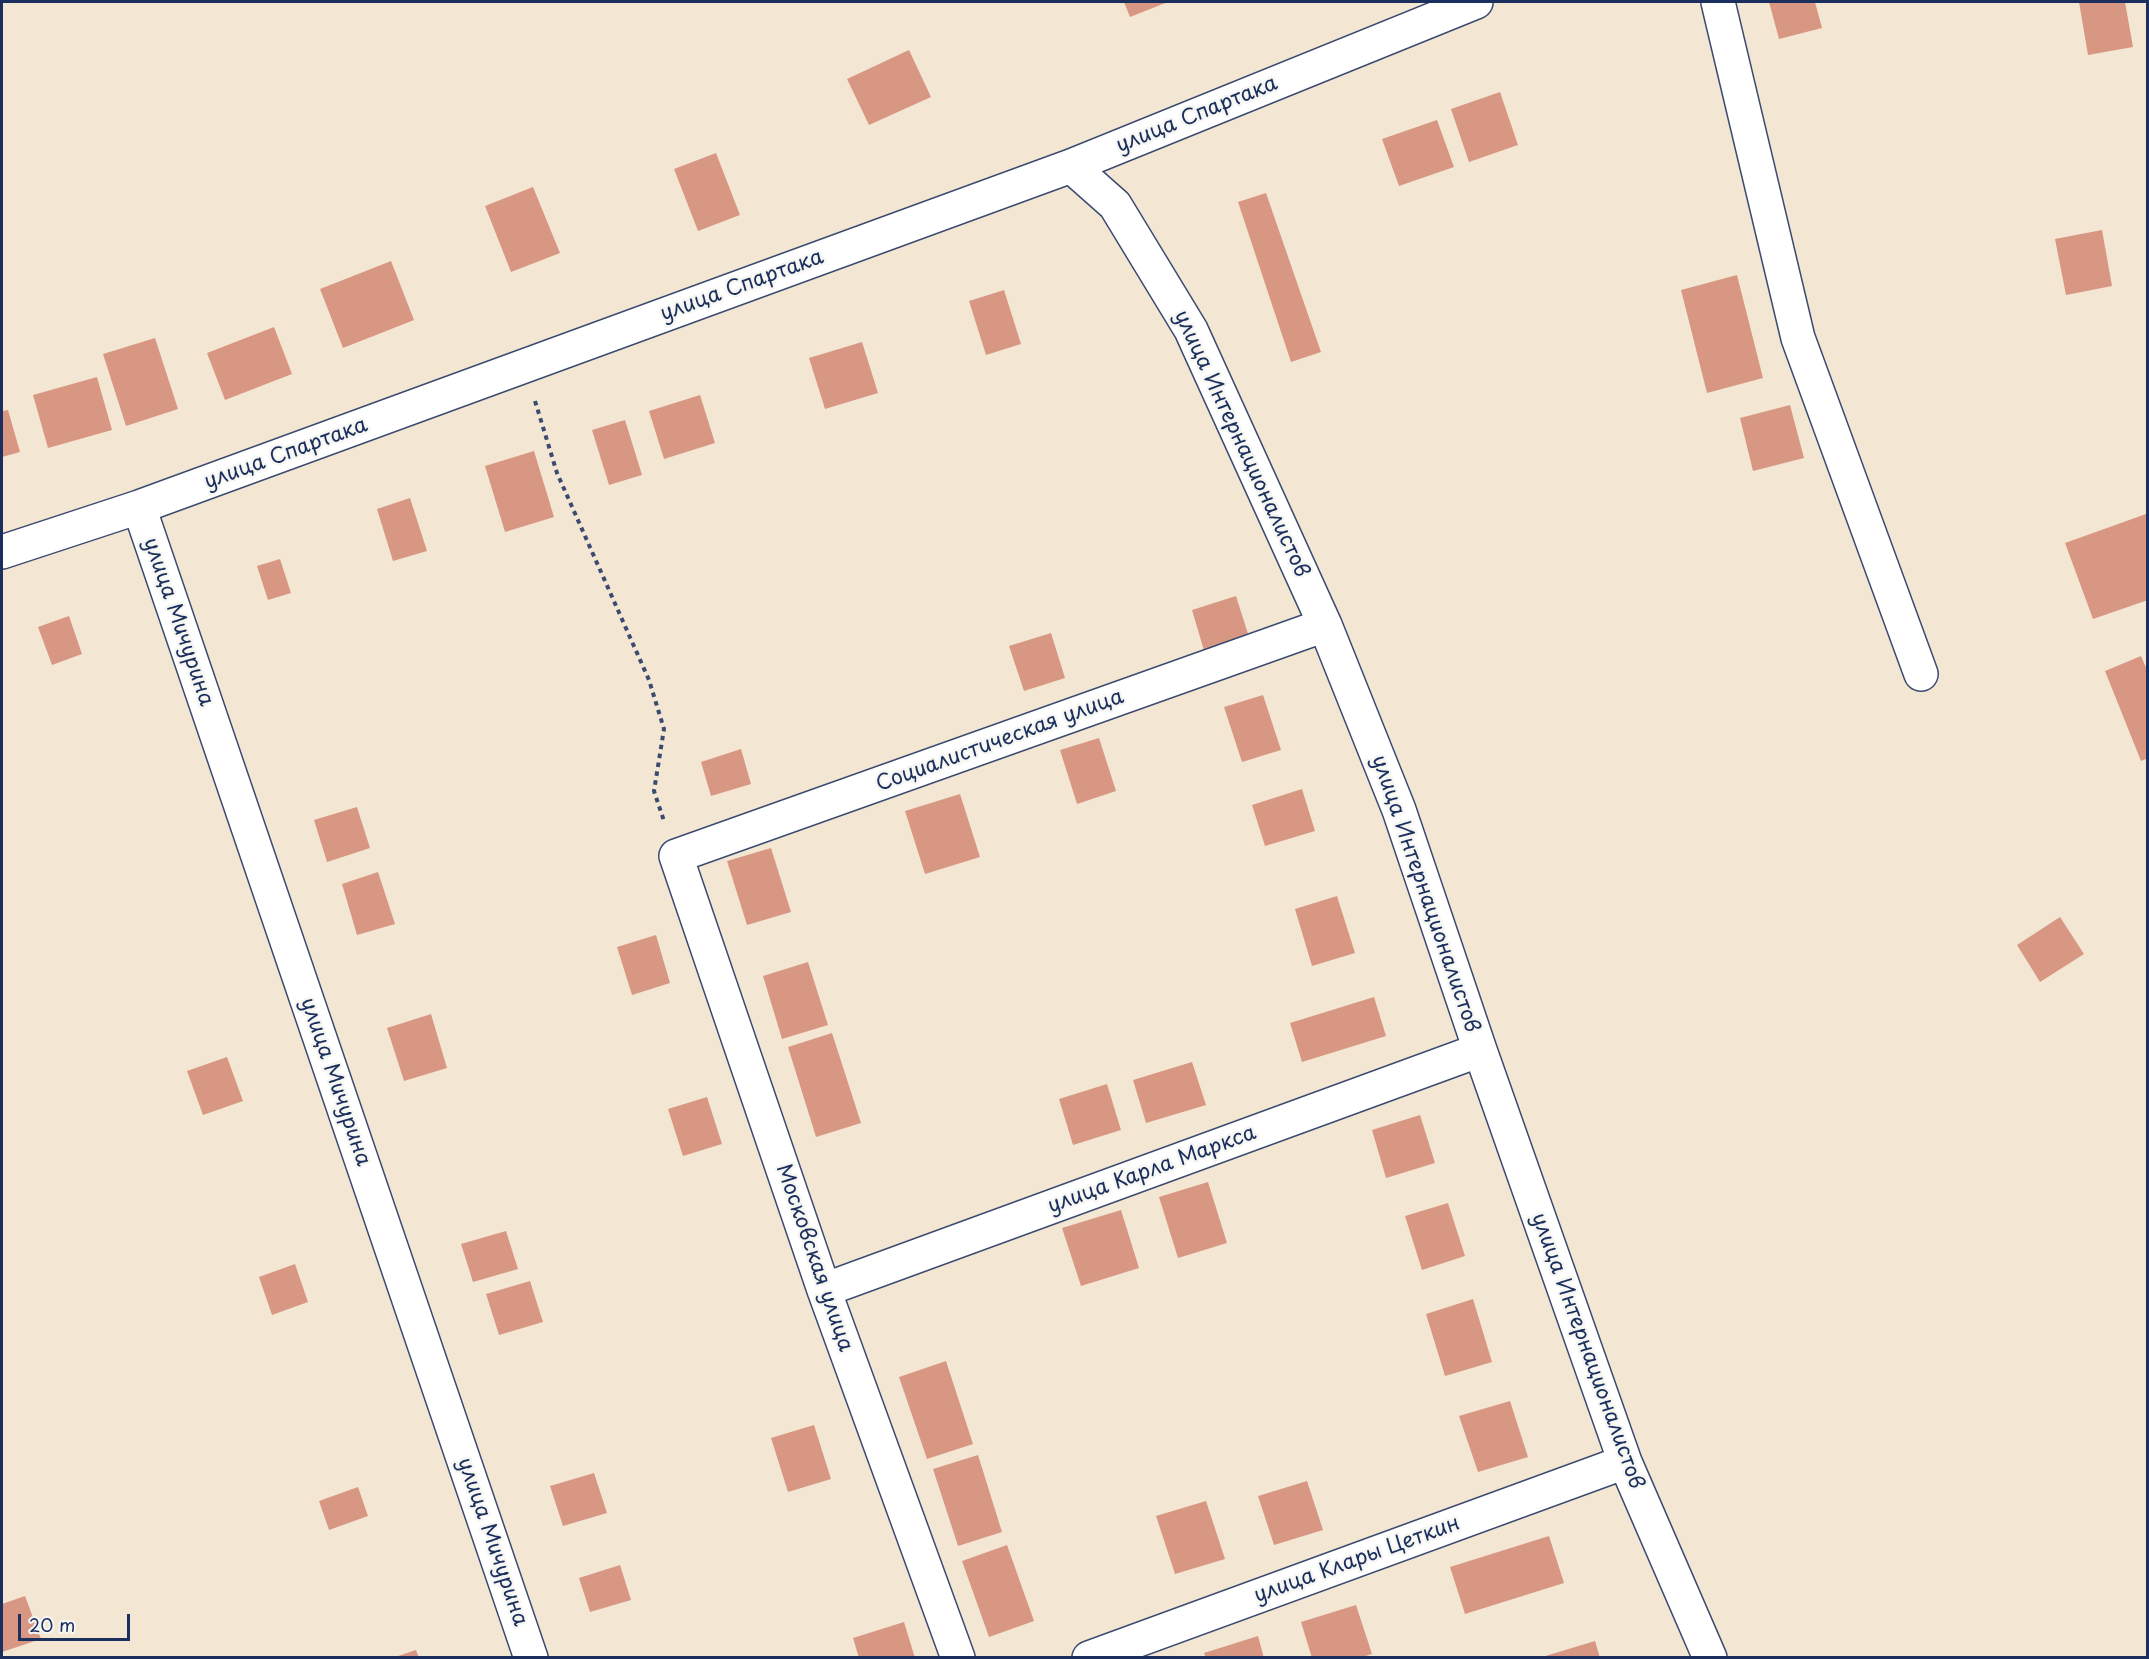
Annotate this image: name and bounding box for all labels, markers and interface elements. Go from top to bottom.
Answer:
street label: улица Спартака [1113,71,1281,159]
street label: улица Спартака [657,245,827,327]
street label: улица Интернационалистов [1168,306,1314,582]
street label: улица Спартака [201,413,371,495]
street label: улица Мичурина [137,535,219,709]
street label: Социалистическая улица [873,684,1127,798]
street label: улица Интернационалистов [1366,752,1484,1036]
street label: улица Мичурина [294,995,376,1169]
street label: улица Карла Маркса [1044,1121,1260,1219]
street label: Московская улица [770,1161,858,1355]
street label: улица Интернационалистов [1525,1210,1649,1492]
street label: улица Мичурина [451,1455,533,1629]
street label: улица Клары Цеткин [1251,1511,1463,1609]
scale bar [21,1602,134,1640]
text: 20 m [29,1611,75,1638]

